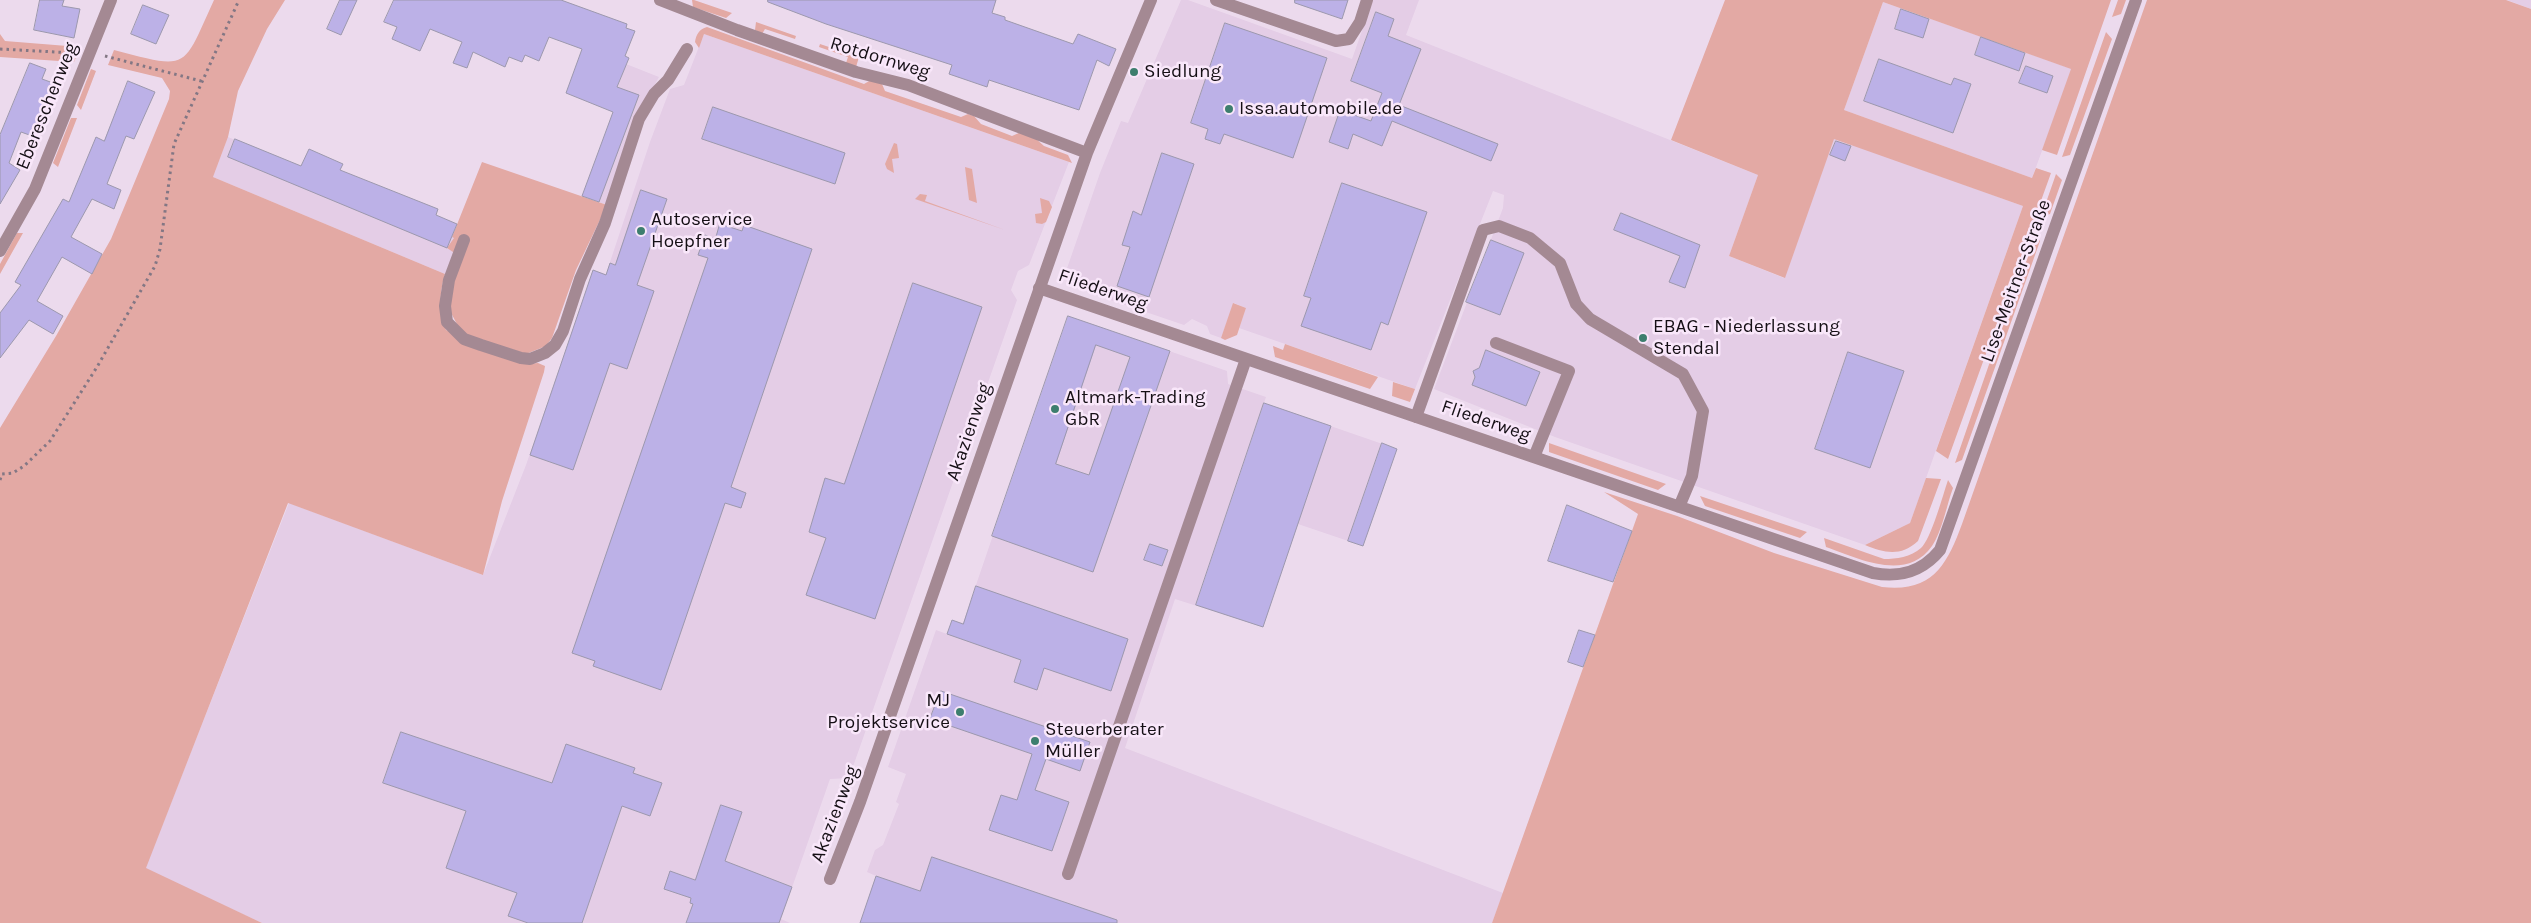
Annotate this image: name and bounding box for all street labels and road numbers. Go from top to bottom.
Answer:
street label: Rotdornweg [827,32,933,84]
street label: Ebereschenweg [11,39,83,173]
street label: Lise-Meitner-Straße [1976,196,2056,366]
street label: Fliederweg [1055,264,1151,316]
street label: Akazienweg [942,380,996,484]
street label: Fliederweg [1438,395,1534,447]
street label: Akazienweg [806,762,864,866]

